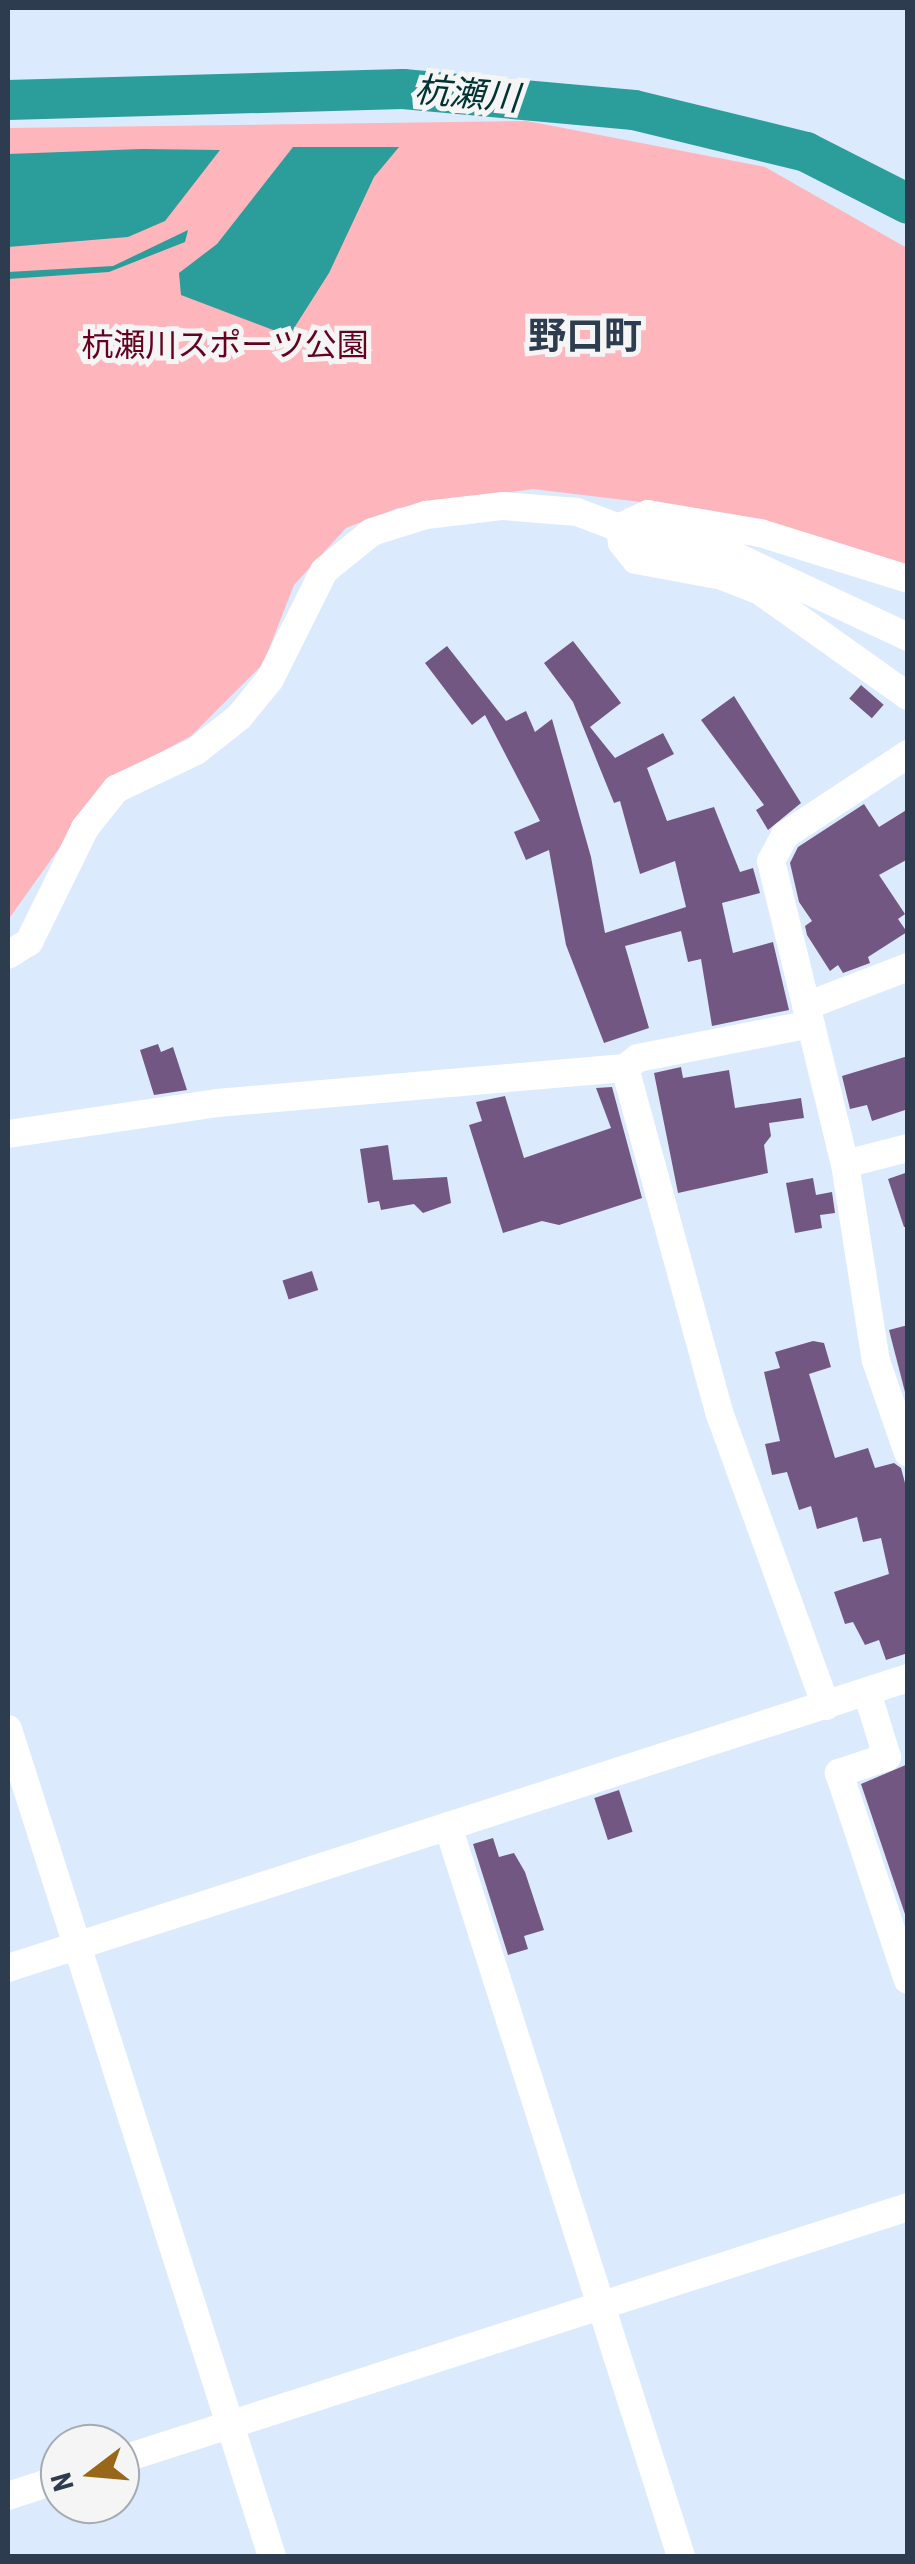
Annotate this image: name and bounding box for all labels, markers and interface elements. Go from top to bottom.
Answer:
water label: 杭瀬川 [413,70,521,120]
district label: 野口町 [528,314,642,360]
park label: 杭瀬川スポーツ公園 [81,326,369,364]
north arrow [40,2424,140,2524]
text: N [44,2469,81,2495]

